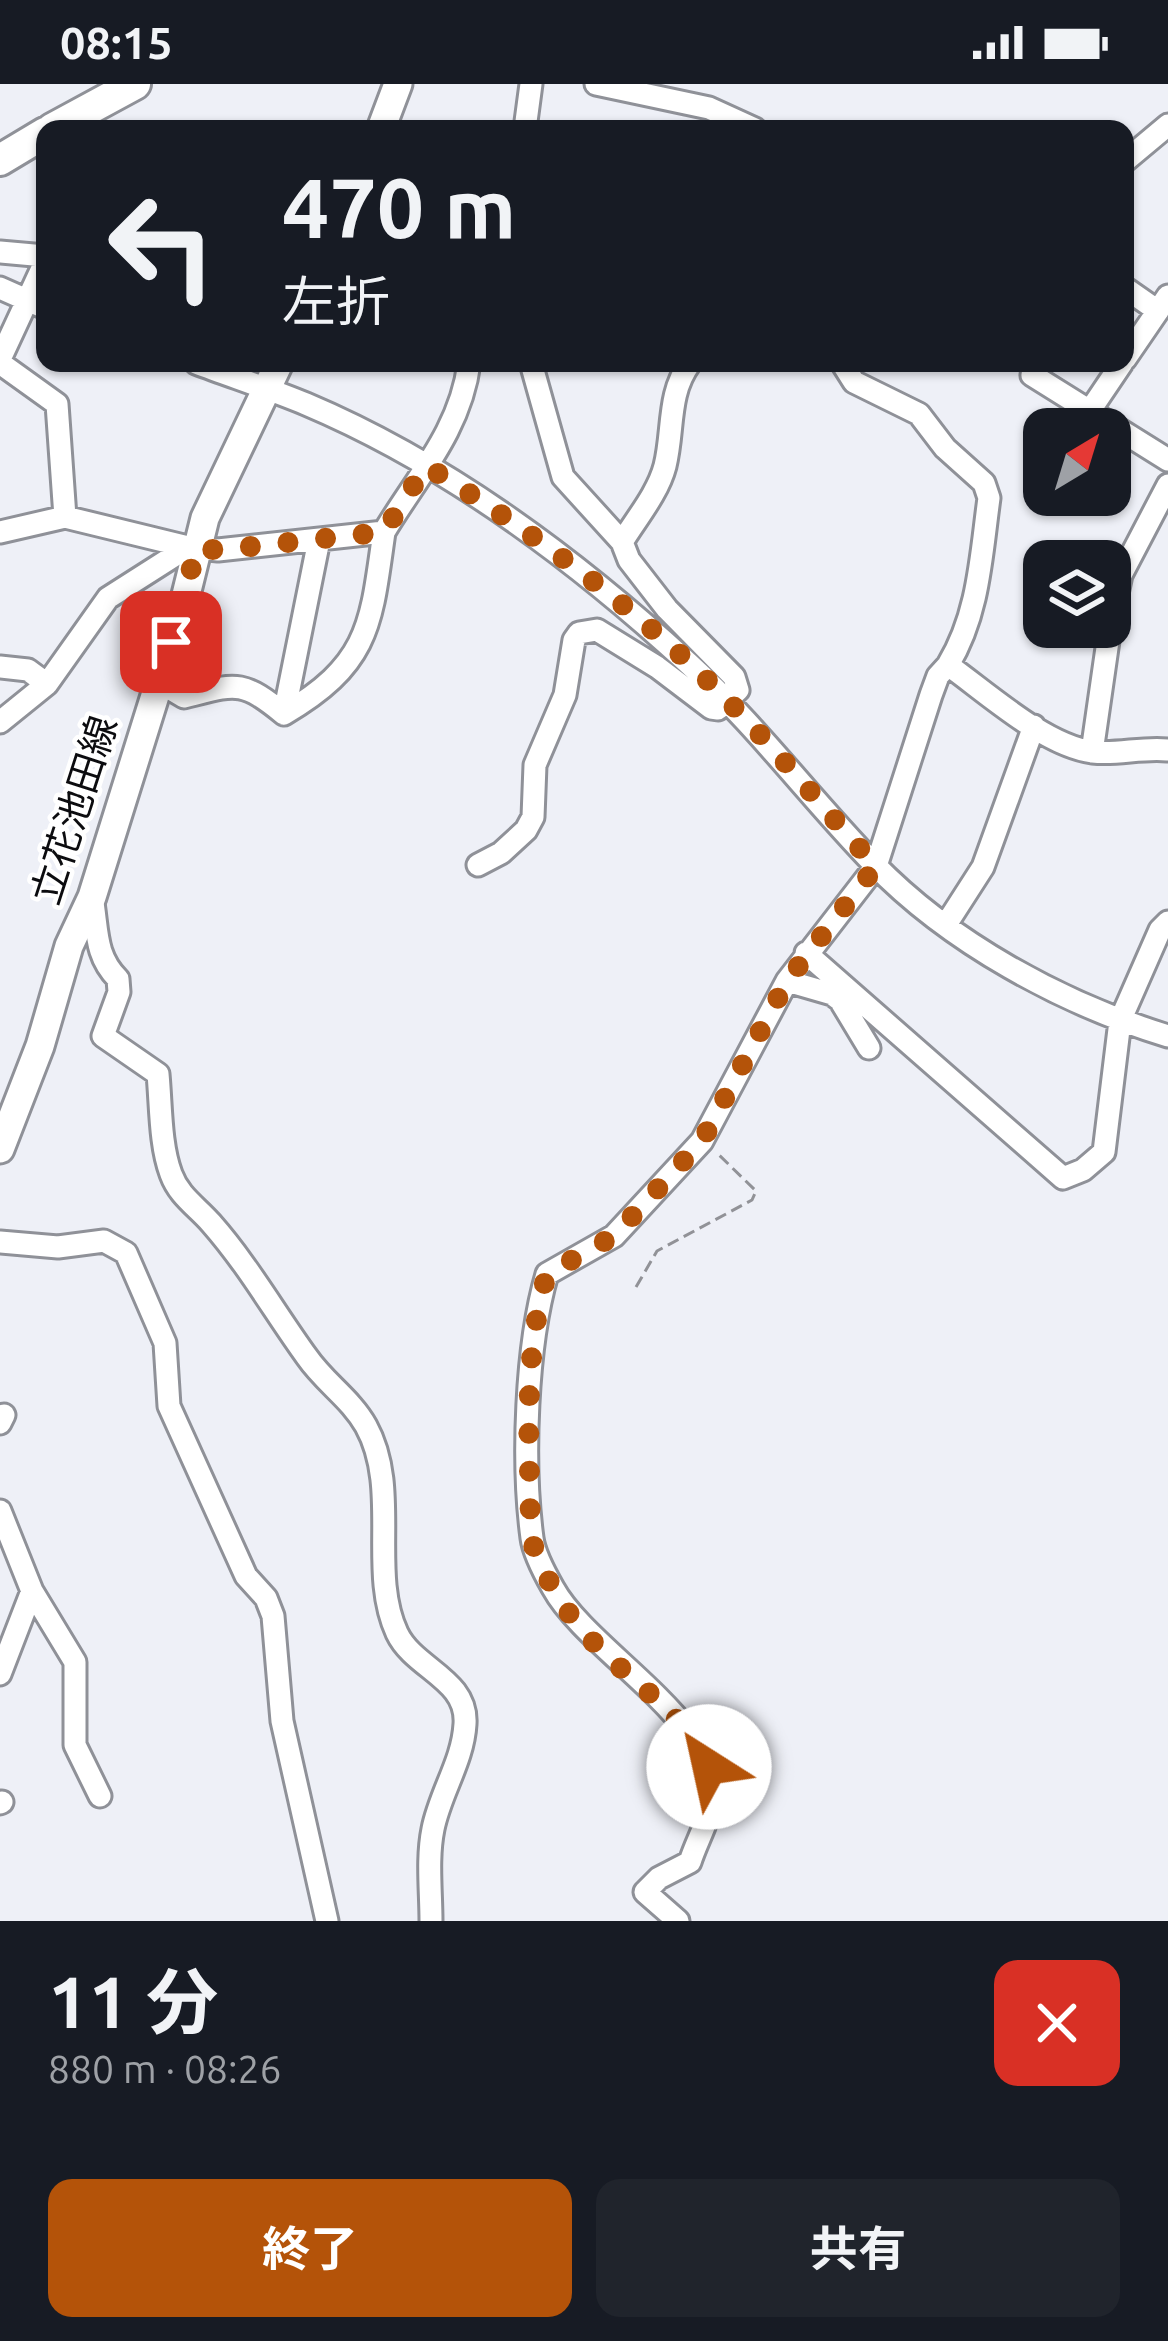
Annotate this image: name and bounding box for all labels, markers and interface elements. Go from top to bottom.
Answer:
text: 08:15 [60,17,173,68]
text: 470 m [282,160,516,254]
icon: left [84,168,240,324]
text: 左折 [282,271,390,331]
north arrow [1023,408,1131,516]
map controls [1023,408,1131,648]
button: layers [1023,540,1131,648]
pin [120,591,222,693]
icon: arrive [138,609,204,675]
street label: 立花池田線 [23,710,124,909]
position arrow [646,1704,772,1830]
button: close [994,1960,1120,2086]
text: 11 分 [48,1961,218,2042]
text: 880 m · 08:26 [48,2047,282,2090]
button: 終了 [48,2179,572,2317]
button: 共有 [596,2179,1120,2317]

